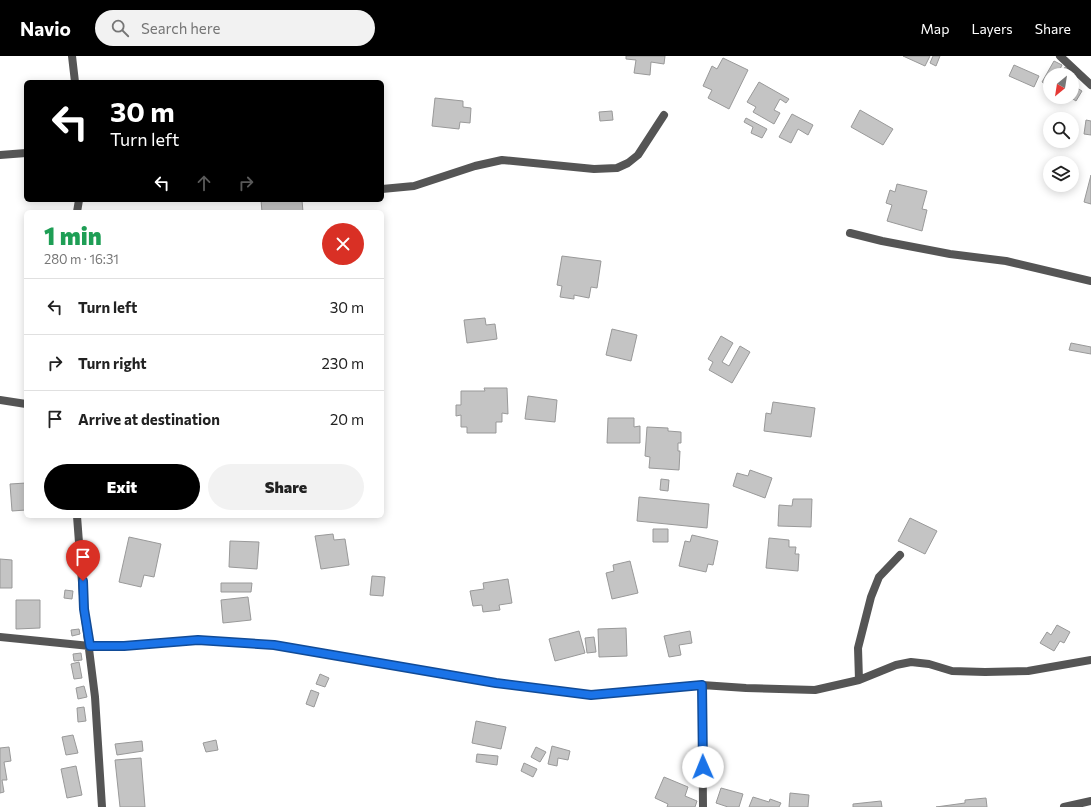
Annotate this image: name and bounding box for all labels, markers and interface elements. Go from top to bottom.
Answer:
search box [95,10,375,46]
text: Navio [20,17,71,40]
icon: search [109,17,131,39]
text: Search here [141,19,220,37]
text: Map [921,20,949,37]
text: Layers [971,20,1013,37]
text: Share [1035,20,1071,37]
north arrow [1043,68,1079,104]
map controls [1043,68,1079,192]
text: 30 m [110,94,175,128]
icon: left [44,96,96,148]
button: search [1043,112,1079,148]
text: Turn left [110,128,179,150]
button: layers [1043,156,1079,192]
icon: left [151,172,173,194]
icon: ahead [193,172,215,194]
icon: right [235,172,257,194]
text: 1 min [44,221,102,250]
button: close [322,223,364,265]
text: 280 m · 16:31 [44,251,119,267]
icon: left [44,296,66,318]
text: Turn left [78,298,137,316]
text: 30 m [330,298,364,316]
icon: right [44,352,66,374]
text: Turn right [78,354,147,372]
text: 230 m [321,354,364,372]
icon: arrive [44,408,66,430]
text: Arrive at destination [78,410,220,428]
text: 20 m [330,410,364,428]
button: Exit [44,464,200,510]
button: Share [208,464,364,510]
pin [66,540,100,581]
icon: arrive [72,546,94,568]
position arrow [682,746,724,788]

